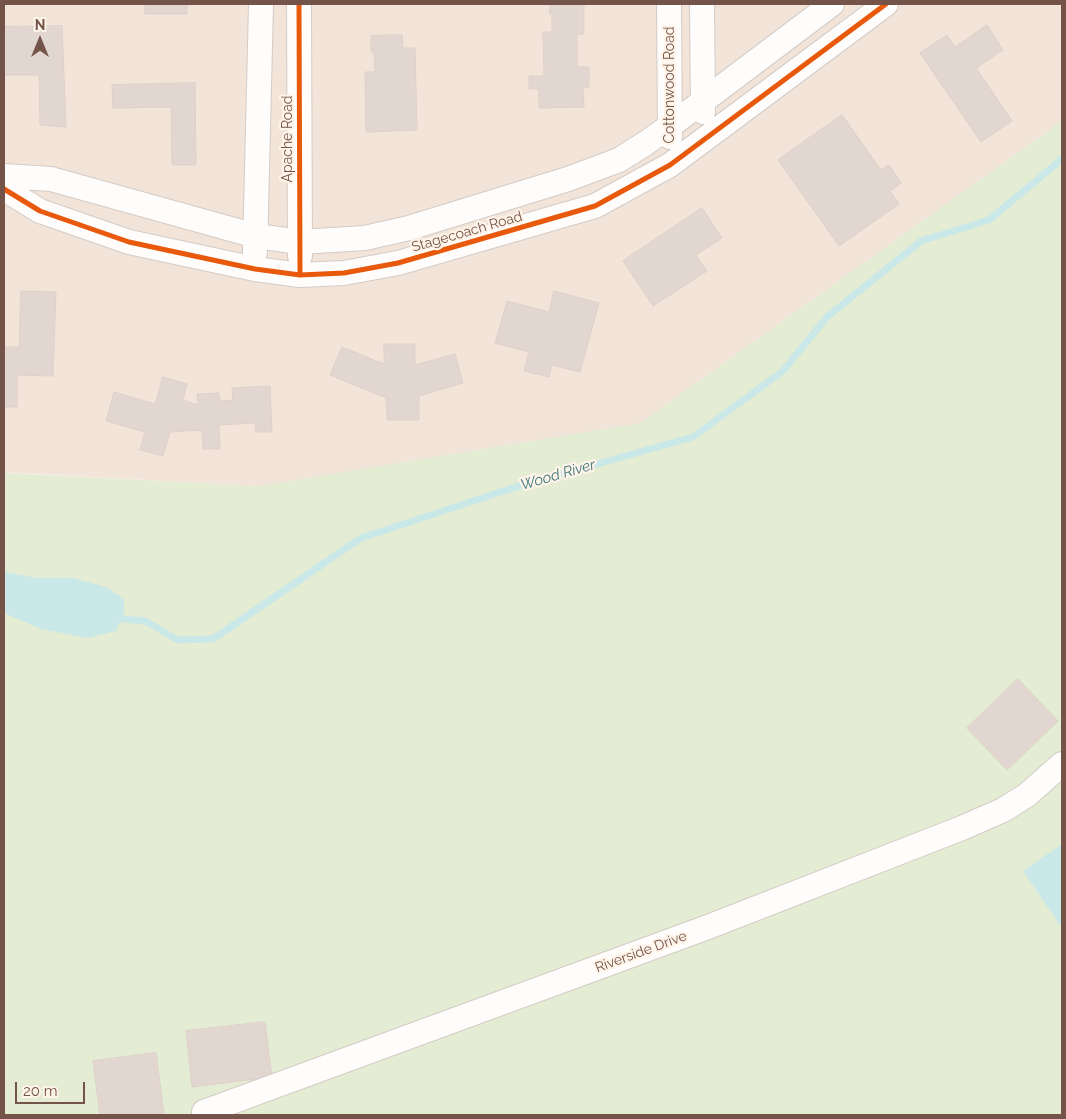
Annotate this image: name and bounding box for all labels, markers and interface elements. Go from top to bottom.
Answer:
north arrow [15,15,65,65]
text: N [35,17,45,33]
street label: Cottonwood Road [662,26,678,144]
street label: Apache Road [280,96,296,182]
street label: Stagecoach Road [410,208,524,256]
water label: Wood River [519,456,597,494]
street label: Riverside Drive [593,928,689,976]
scale bar [18,1072,88,1104]
text: 20 m [23,1082,58,1100]

